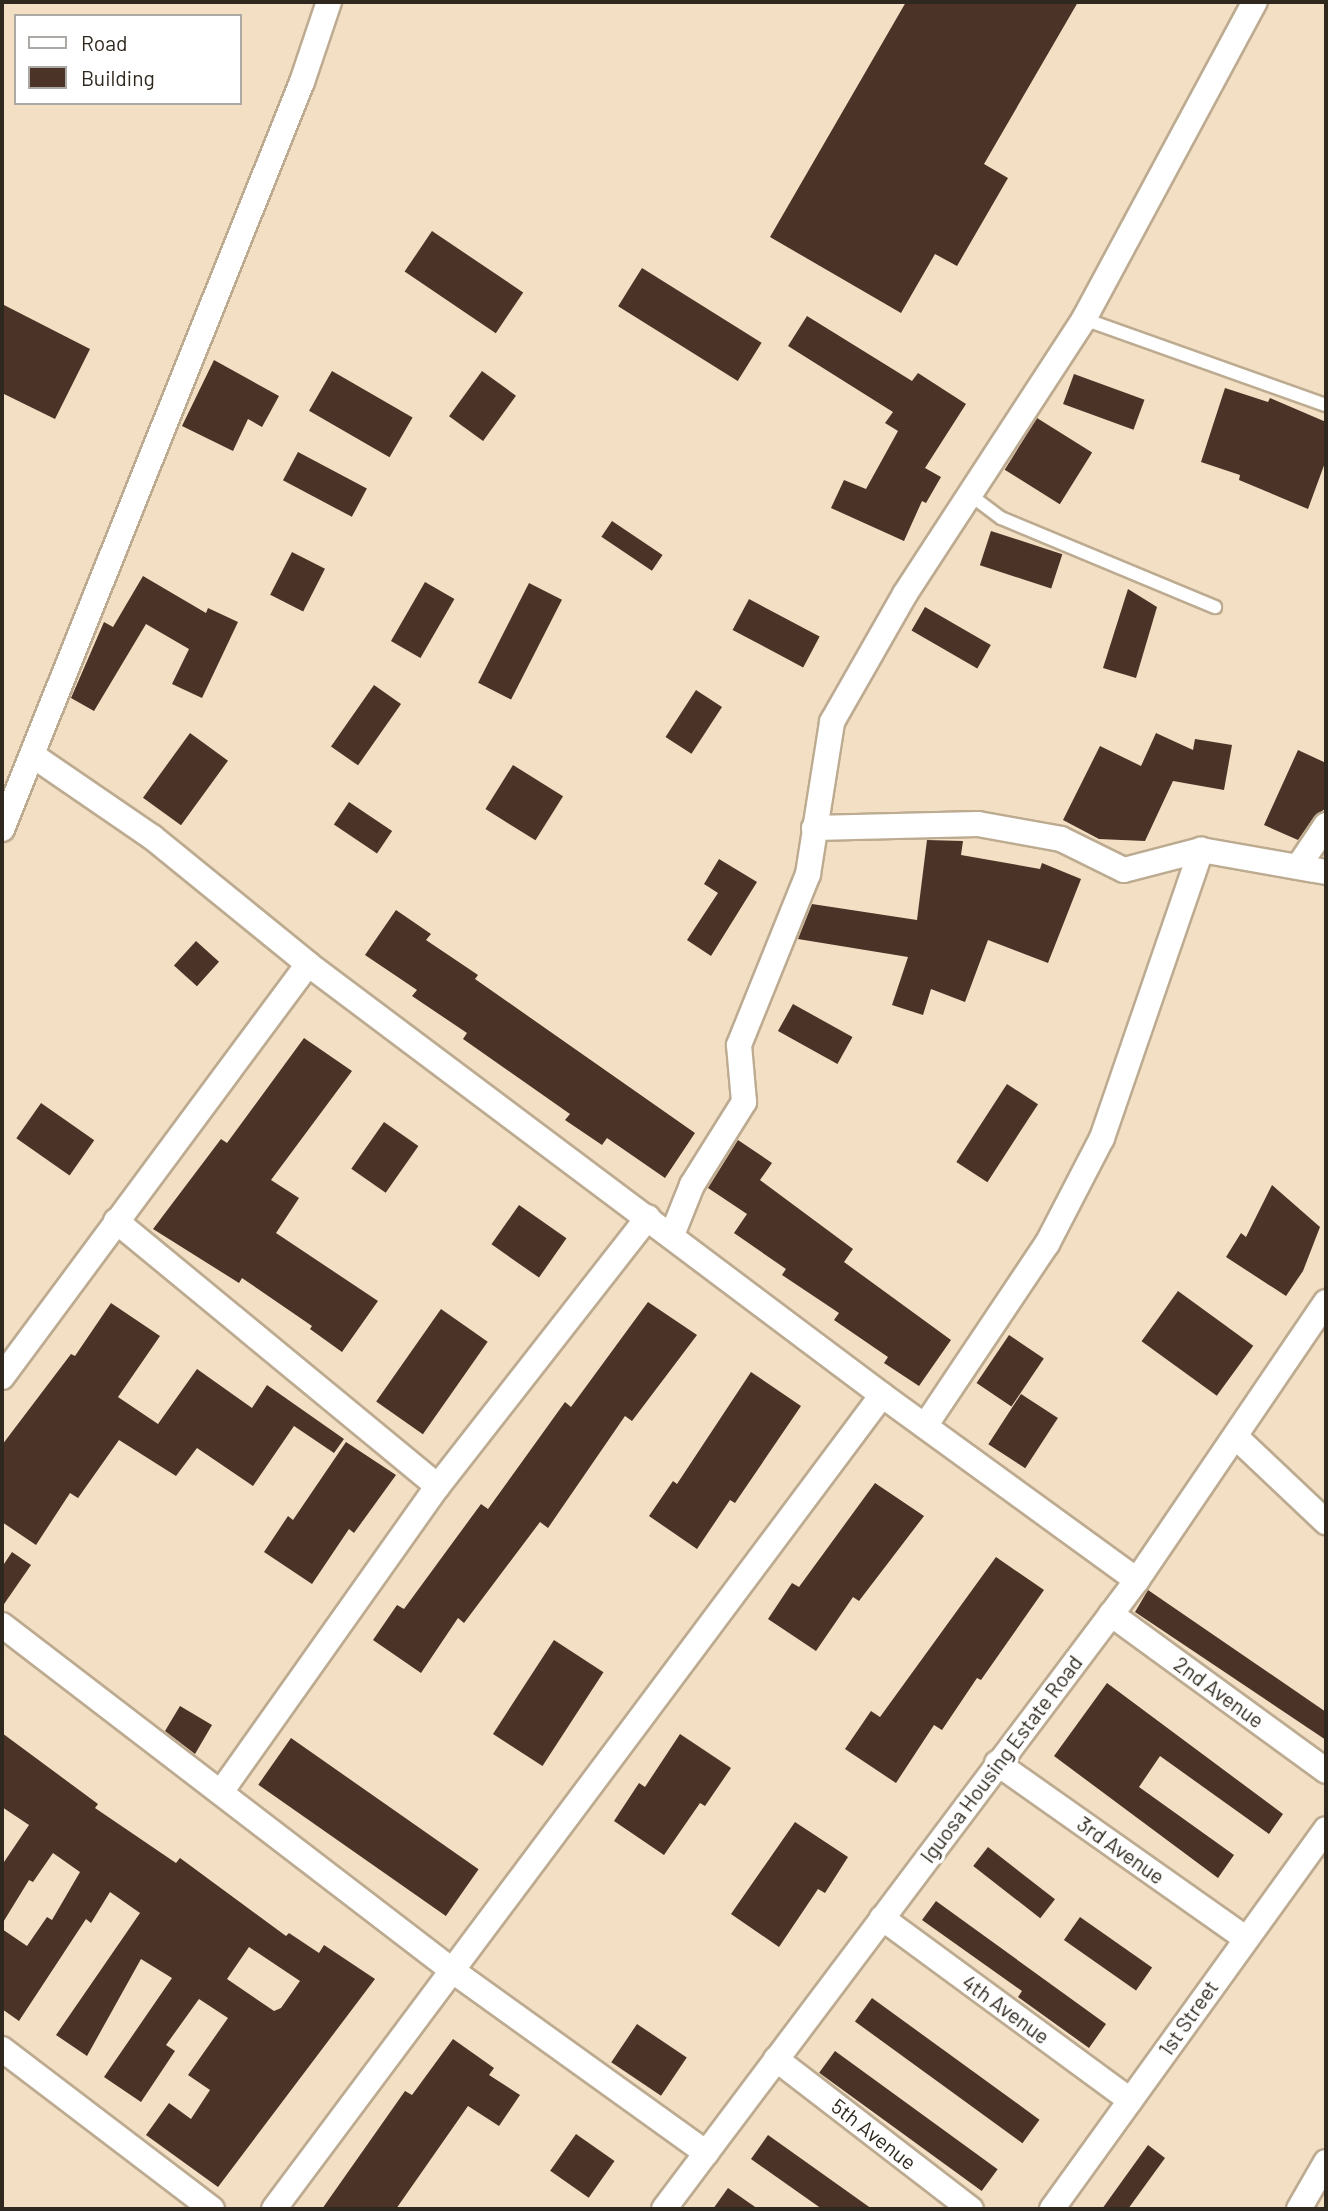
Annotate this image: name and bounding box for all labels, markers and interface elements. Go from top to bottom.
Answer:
legend [14,14,242,105]
text: Road [81,30,127,55]
text: Building [81,65,155,90]
street label: Iguosa Housing Estate Road [915,1650,1087,1868]
street label: 2nd Avenue [1169,1651,1269,1733]
street label: 3rd Avenue [1073,1811,1169,1889]
street label: 4th Avenue [958,1969,1054,2049]
street label: 1st Street [1153,1975,1223,2061]
street label: 5th Avenue [827,2093,921,2175]

